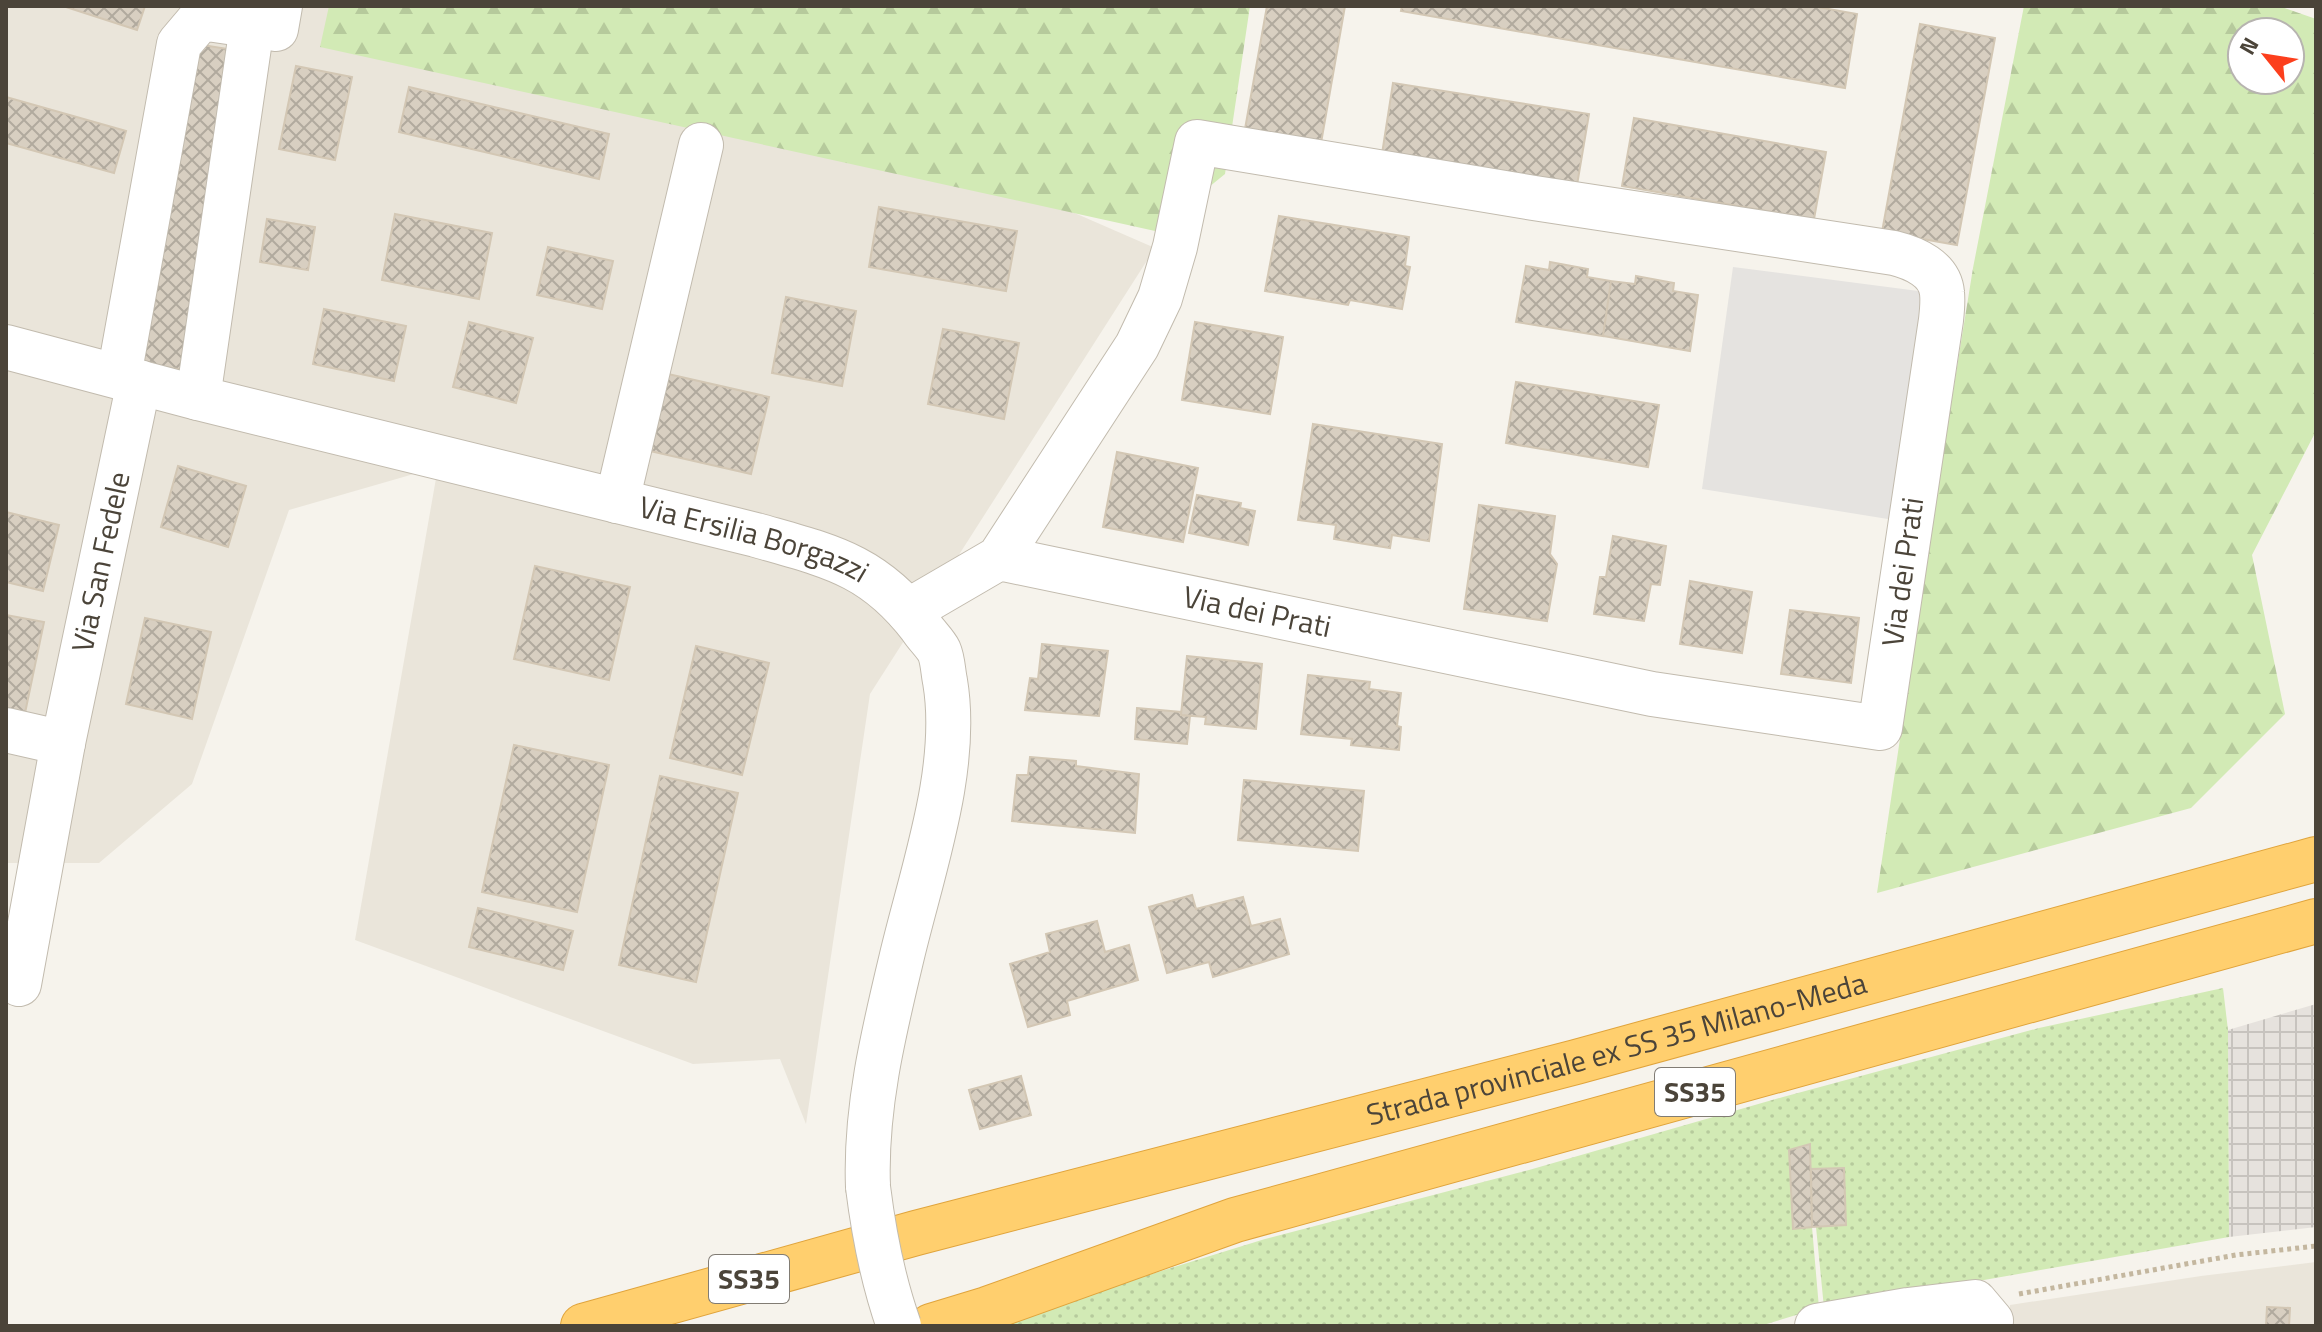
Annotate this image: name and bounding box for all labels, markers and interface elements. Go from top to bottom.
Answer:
north arrow [2226,16,2306,96]
text: N [2230,31,2267,61]
street label: Via San Fedele [59,467,142,656]
street label: Via Ersilia Borgazzi [634,483,878,594]
street label: Via dei Prati [1869,494,1935,649]
street label: Via dei Prati [1179,573,1335,649]
street label: Strada provinciale ex SS 35 Milano-Meda [1361,959,1872,1137]
road number: SS35 [1655,1068,1735,1116]
road number: SS35 [709,1255,789,1303]

